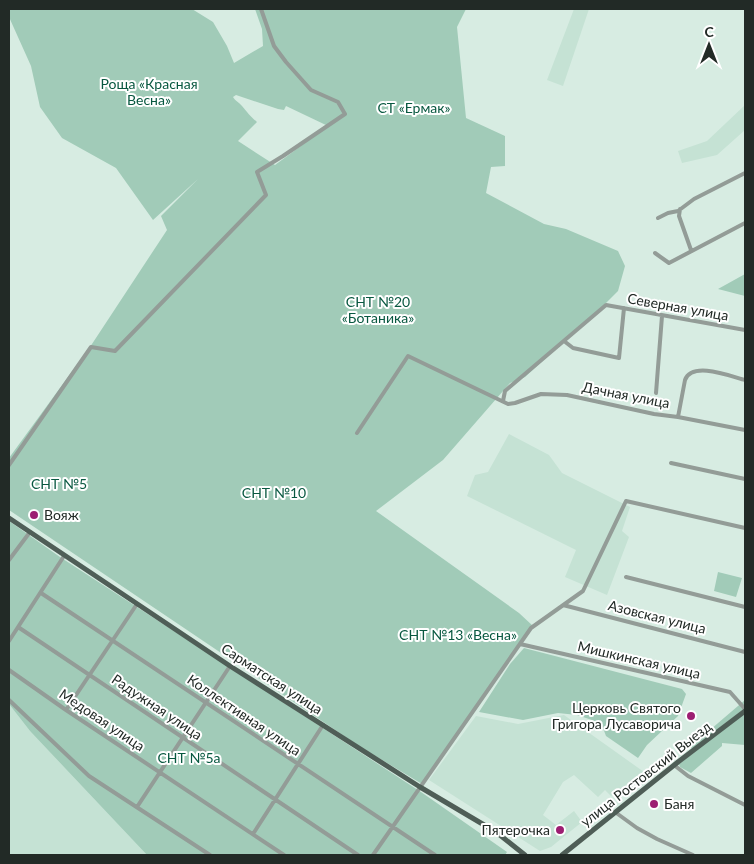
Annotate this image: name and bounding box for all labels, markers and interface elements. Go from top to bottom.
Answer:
north arrow [684,20,734,70]
text: С [704,23,714,40]
park label: Роща «Красная Весна» [100,75,198,108]
park label: СТ «Ермак» [377,99,451,116]
street label: Северная улица [626,289,730,324]
park label: СНТ №20 «Ботаника» [342,293,414,326]
street label: Дачная улица [581,378,671,411]
park label: СНТ №5 [31,475,87,492]
park label: СНТ №10 [242,484,306,501]
place label: Вояж [44,506,79,523]
marker: Вояж [28,509,40,521]
street label: Азовская улица [606,596,708,637]
park label: СНТ №13 «Весна» [399,626,517,643]
street label: Мишкинская улица [576,637,702,682]
street label: Сарматская улица [218,640,326,718]
street label: Радужная улица [109,670,206,743]
street label: Коллективная улица [184,670,304,759]
street label: Медовая улица [56,685,148,754]
place label: Церковь Святого Григора Лусаворича [552,699,681,732]
marker: Церковь Святого Григора Лусаворича [685,710,697,722]
street label: улица Ростовский Выезд [577,717,715,830]
park label: СНТ №5а [157,749,221,766]
place label: Баня [664,795,694,812]
marker: Баня [648,798,660,810]
place label: Пятерочка [482,821,550,838]
marker: Пятерочка [554,824,566,836]

